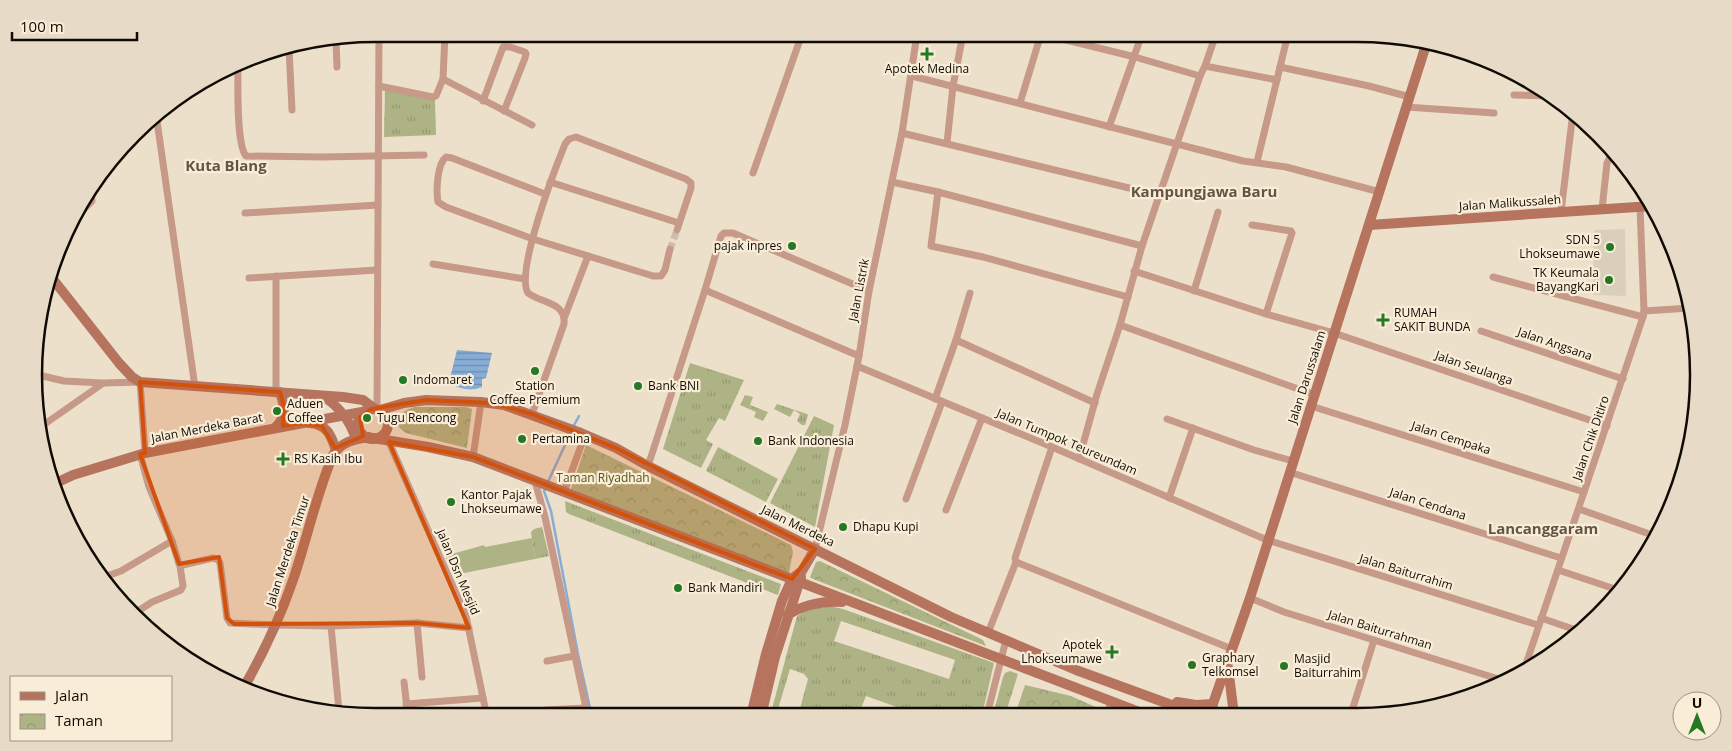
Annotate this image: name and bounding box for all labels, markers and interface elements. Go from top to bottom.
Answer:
scale bar [12,10,138,42]
text: 100 m [20,16,64,36]
marker: Apotek Medina [921,48,933,60]
place label: Apotek Medina [885,60,969,77]
district label: Kuta Blang [185,155,267,175]
district label: Kampungjawa Baru [1131,181,1277,201]
street label: Jalan Malikussaleh [1457,190,1562,215]
place label: SDN 5 Lhokseumawe [1519,231,1600,262]
place label: pajak inpres [714,237,782,254]
marker: pajak inpres [786,240,798,252]
marker: SDN 5 Lhokseumawe [1604,241,1616,253]
street label: Jalan Listrik [844,256,873,324]
place label: TK Keumala BayangKari [1533,264,1599,295]
marker: TK Keumala BayangKari [1603,274,1615,286]
place label: RUMAH SAKIT BUNDA [1394,304,1471,335]
marker: RUMAH SAKIT BUNDA [1376,313,1390,327]
street label: Jalan Angsana [1515,322,1595,364]
street label: Jalan Darussalam [1283,328,1330,426]
street label: Jalan Seulanga [1432,346,1515,389]
marker: Station Coffee Premium [529,365,541,377]
place label: Indomaret [413,371,472,388]
marker: Indomaret [397,374,409,386]
place label: Station Coffee Premium [490,377,580,408]
place label: Bank BNI [648,377,699,394]
marker: Bank BNI [632,380,644,392]
street label: Jalan Chik Ditiro [1568,393,1613,483]
place label: Aduen Coffee [287,395,324,426]
street label: Jalan Tumpok Teureundam [993,404,1140,479]
marker: Aduen Coffee [271,405,283,417]
street label: Jalan Merdeka Barat [149,408,264,447]
place label: Tugu Rencong [377,409,457,426]
marker: Tugu Rencong [361,412,373,424]
street label: Jalan Cempaka [1408,416,1493,458]
place label: Pertamina [532,430,590,447]
place label: Bank Indonesia [768,432,854,449]
marker: Pertamina [516,433,528,445]
marker: Bank Indonesia [752,435,764,447]
place label: RS Kasih Ibu [294,450,362,467]
marker: RS Kasih Ibu [276,452,290,466]
park label: Taman Riyadhah [556,469,650,486]
street label: Jalan Cendana [1387,483,1469,524]
place label: Kantor Pajak Lhokseumawe [461,486,542,517]
street label: Jalan Merdeka Timur [261,493,314,609]
marker: Kantor Pajak Lhokseumawe [445,496,457,508]
street label: Jalan Merdeka [758,500,838,551]
place label: Dhapu Kupi [853,518,919,535]
district label: Lancanggaram [1488,518,1598,538]
marker: Dhapu Kupi [837,521,849,533]
street label: Jalan Dsn Mesjid [432,525,484,617]
street label: Jalan Baiturrahim [1356,549,1455,594]
place label: Bank Mandiri [688,579,762,596]
marker: Bank Mandiri [672,582,684,594]
street label: Jalan Baiturrahman [1325,605,1434,653]
place label: Apotek Lhokseumawe [1021,636,1103,667]
marker: Apotek Lhokseumawe [1106,646,1118,658]
place label: Graphary Telkomsel [1202,649,1259,680]
place label: Masjid Baiturrahim [1294,650,1361,681]
marker: Graphary Telkomsel [1186,659,1198,671]
marker: Masjid Baiturrahim [1278,660,1290,672]
legend [10,676,172,741]
text: Jalan [53,685,89,705]
north arrow [1672,691,1722,741]
text: U [1692,693,1702,712]
text: Taman [55,710,103,730]

